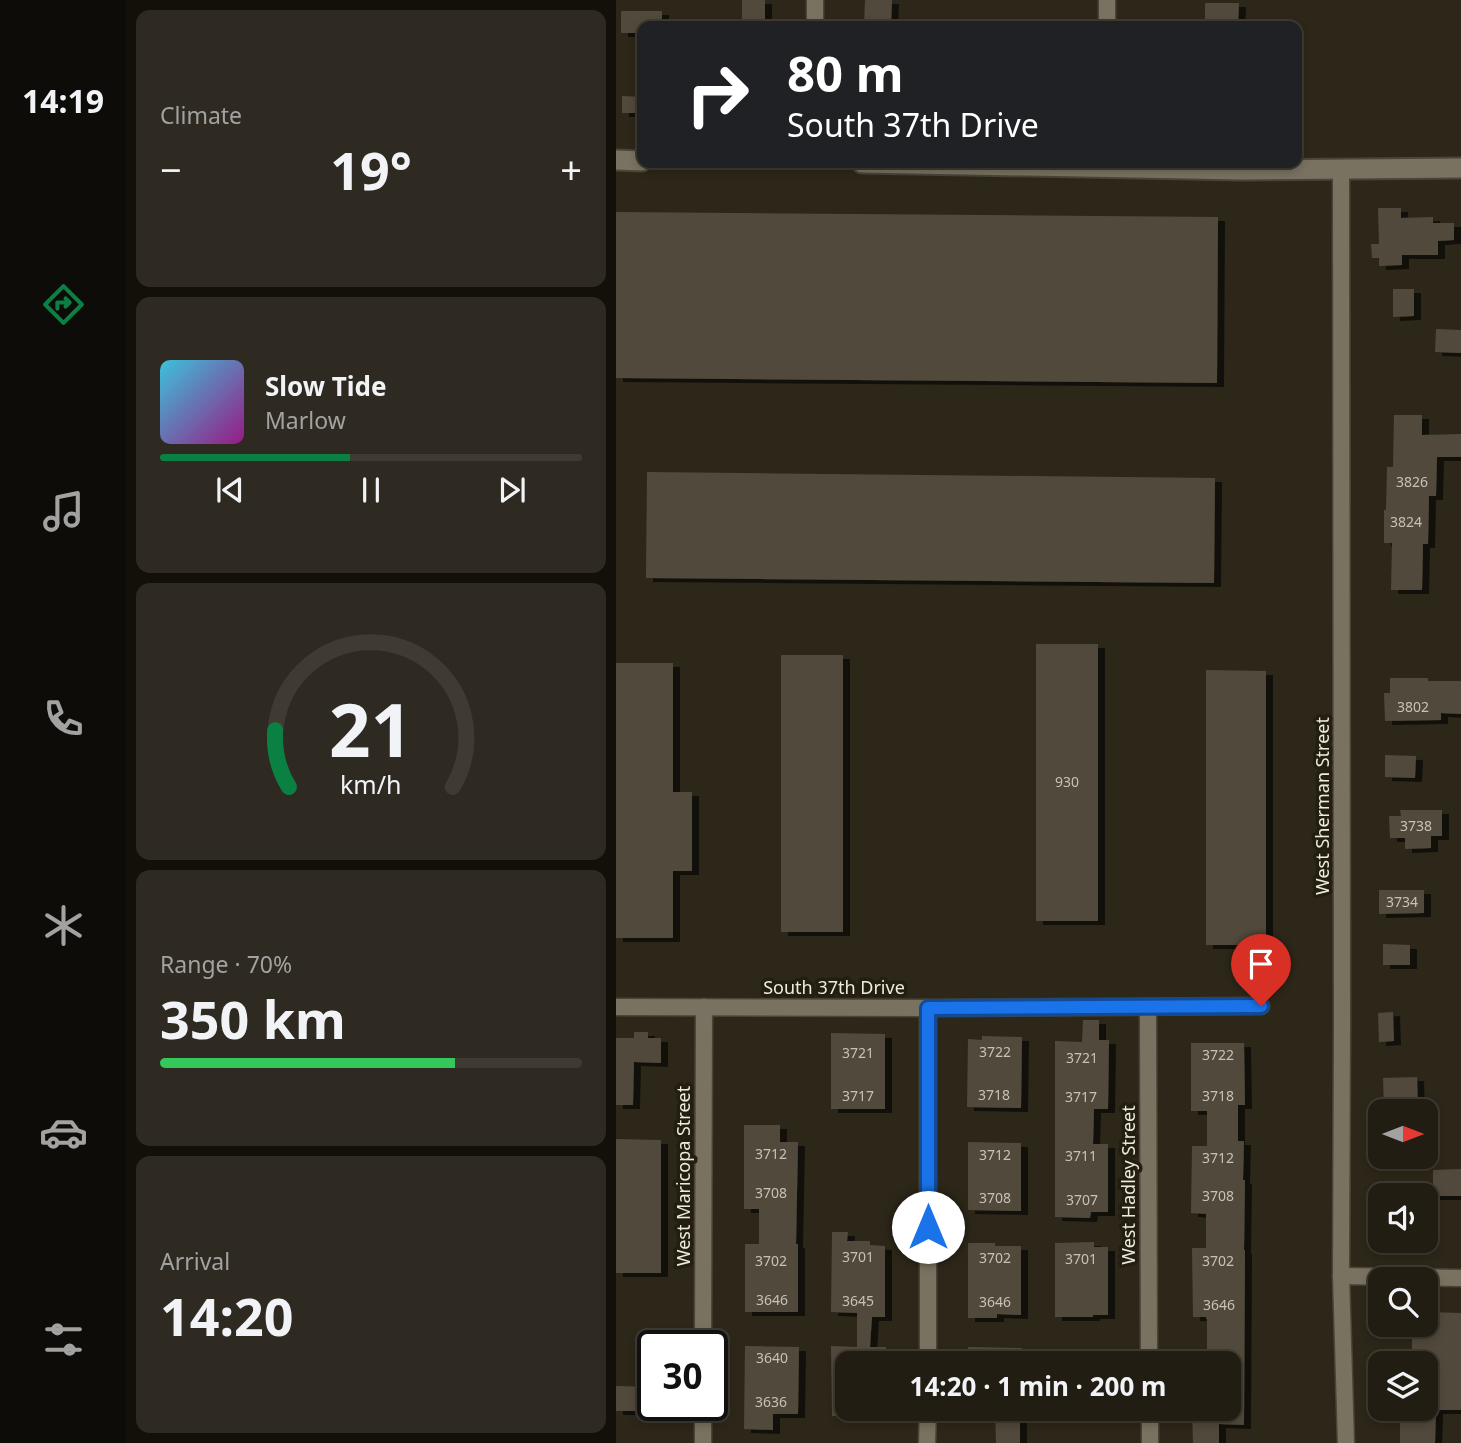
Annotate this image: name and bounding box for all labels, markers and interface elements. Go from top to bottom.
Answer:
text: 80 m [787,40,904,106]
icon: right [672,49,763,140]
text: 14:19 [22,79,104,122]
text: Climate [160,99,242,131]
text: South 37th Drive [787,103,1039,146]
text: 19° [330,134,412,205]
text: − [160,143,182,195]
text: + [560,143,582,195]
icon: directions [39,280,88,329]
text: Slow Tide [265,368,387,404]
text: Marlow [265,404,346,436]
icon: previous [211,471,249,509]
icon: pause [352,471,390,509]
icon: next [493,471,531,509]
house number: 3826 [1396,472,1428,491]
icon: music [39,487,88,536]
house number: 3824 [1390,512,1422,531]
text: 21 [329,680,413,779]
icon: phone [39,694,88,743]
house number: 3802 [1397,697,1429,716]
street label: West Sherman Street [1310,717,1334,895]
text: km/h [340,767,402,801]
house number: 930 [1055,772,1079,791]
house number: 3738 [1400,816,1432,835]
house number: 3734 [1386,892,1418,911]
icon: climate [39,901,88,950]
pin [1231,934,1291,1006]
icon: arrive [1242,945,1280,983]
text: Range · 70% [160,948,292,980]
street label: South 37th Drive [763,975,905,999]
text: 350 km [160,983,346,1054]
house number: 3722 [979,1042,1011,1061]
house number: 3721 [842,1043,874,1062]
house number: 3722 [1202,1045,1234,1064]
house number: 3721 [1066,1048,1098,1067]
street label: West Maricopa Street [671,1085,695,1266]
house number: 3718 [978,1085,1010,1104]
house number: 3717 [842,1086,874,1105]
house number: 3718 [1202,1086,1234,1105]
house number: 3717 [1065,1087,1097,1106]
north arrow [1368,1099,1438,1169]
map controls [1368,1099,1438,1421]
street label: West Hadley Street [1116,1105,1140,1265]
icon: car [39,1108,88,1157]
house number: 3712 [755,1144,787,1163]
house number: 3712 [979,1145,1011,1164]
house number: 3711 [1065,1146,1097,1165]
house number: 3712 [1202,1148,1234,1167]
house number: 3708 [755,1183,787,1202]
button: sound [1368,1183,1438,1253]
house number: 3708 [1202,1186,1234,1205]
house number: 3708 [979,1188,1011,1207]
position arrow [891,1190,965,1264]
house number: 3707 [1066,1190,1098,1209]
text: Arrival [160,1245,230,1277]
house number: 3701 [842,1247,874,1266]
house number: 3702 [979,1248,1011,1267]
house number: 3701 [1065,1249,1097,1268]
house number: 3702 [755,1251,787,1270]
house number: 3702 [1202,1251,1234,1270]
button: search [1368,1267,1438,1337]
text: 14:20 [160,1280,294,1351]
house number: 3646 [756,1290,788,1309]
house number: 3645 [842,1291,874,1310]
house number: 3646 [979,1292,1011,1311]
house number: 3646 [1203,1295,1235,1314]
icon: filters [39,1315,88,1364]
speed limit sign: 30 [637,1330,728,1421]
house number: 3640 [756,1348,788,1367]
button: layers [1368,1351,1438,1421]
text: 14:20 · 1 min · 200 m [910,1368,1166,1404]
house number: 3636 [755,1392,787,1411]

